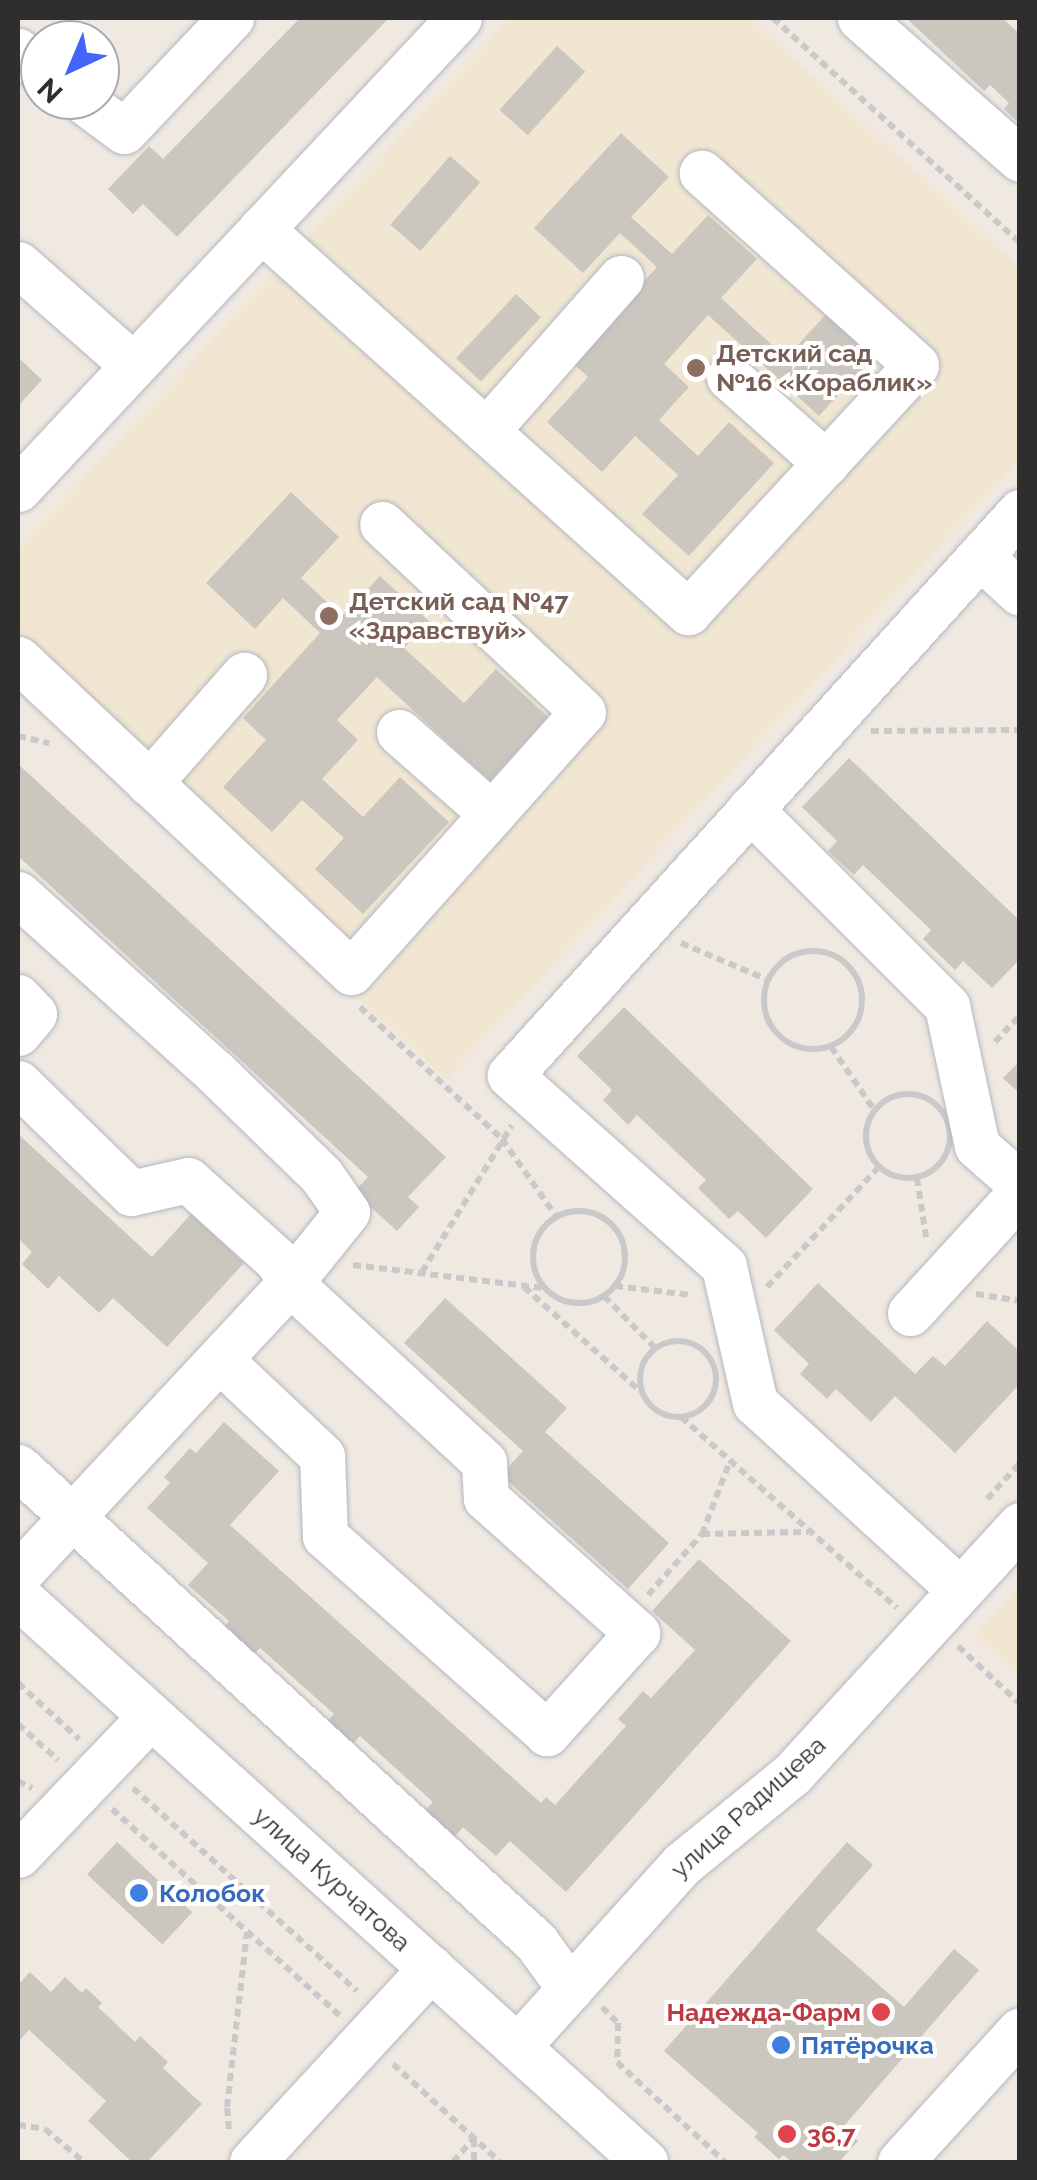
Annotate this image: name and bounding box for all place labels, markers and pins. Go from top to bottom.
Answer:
place label: Детский сад №16 «Кораблик» [716,339,933,398]
marker: Детский сад №16 «Кораблик» [685,357,707,379]
place label: Детский сад №47 «Здравствуй» [349,587,569,646]
marker: Детский сад №47 «Здравствуй» [318,605,340,627]
place label: Колобок [159,1878,265,1908]
marker: Колобок [128,1882,150,1904]
place label: Надежда-Фарм [666,1997,861,2027]
marker: Надежда-Фарм [870,2001,892,2023]
place label: Пятёрочка [801,2030,934,2060]
marker: Пятёрочка [770,2034,792,2056]
place label: 36,7 [807,2119,855,2149]
marker: 36,7 [776,2123,798,2145]

